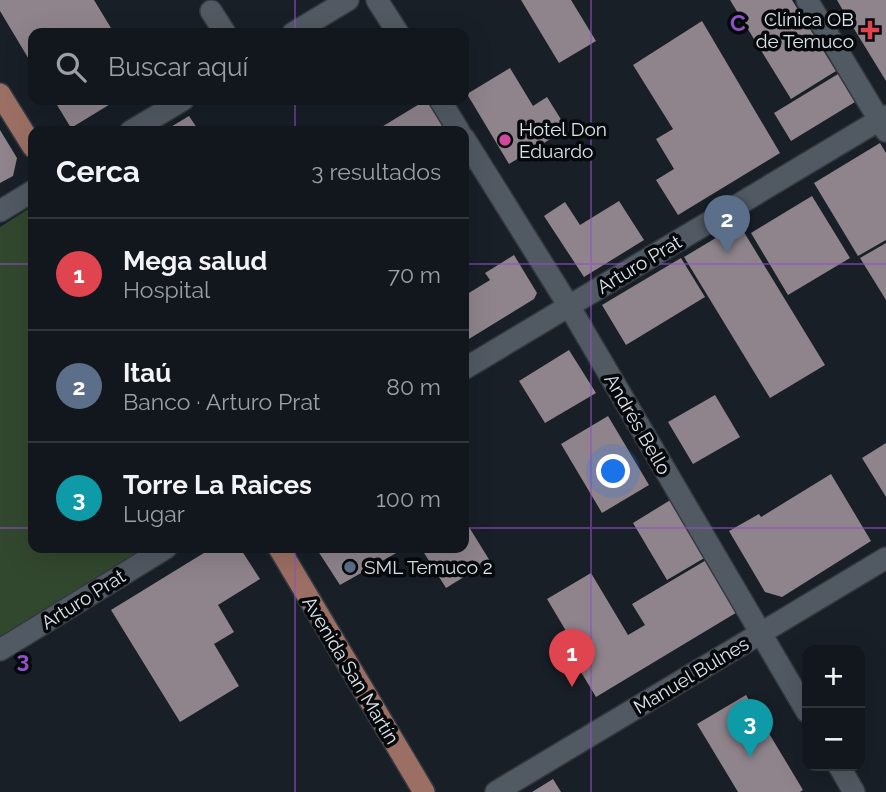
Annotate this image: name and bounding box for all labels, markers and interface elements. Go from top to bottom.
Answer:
place label: Clínica OB de Temuco [756,8,854,52]
text: C [730,9,746,36]
marker: Clínica OB de Temuco [860,20,880,40]
search box [28,28,469,105]
icon: search [52,48,90,86]
text: Buscar aquí [108,52,248,82]
place label: Hotel Don Eduardo [519,118,607,162]
marker: Hotel Don Eduardo [497,132,513,148]
text: Cerca [56,154,140,189]
text: 3 resultados [311,158,441,185]
pin: 2 [704,195,750,253]
street label: Arturo Prat [593,230,686,298]
text: Mega salud [123,246,267,276]
text: 1 [73,261,85,288]
text: 70 m [388,261,441,288]
text: Hospital [123,276,210,303]
text: Itaú [123,358,171,388]
street label: Andrés Bello [600,370,676,478]
text: 2 [73,373,85,400]
text: 80 m [386,373,441,400]
text: Banco · Arturo Prat [123,388,321,415]
your location [596,454,630,488]
text: Torre La Raices [123,470,312,500]
text: 3 [73,485,85,512]
text: 100 m [376,485,441,512]
text: Lugar [123,500,185,527]
place label: SML Temuco 2 [364,556,493,578]
marker: SML Temuco 2 [342,559,358,575]
street label: Arturo Prat [37,564,130,633]
street label: Avenida San Martín [298,592,404,748]
pin: 1 [549,629,595,687]
street label: Manuel Bulnes [629,632,753,718]
map controls [802,645,865,771]
button: + [802,645,865,708]
text: 3 [17,646,29,673]
pin: 3 [727,699,773,757]
button: − [802,708,865,771]

